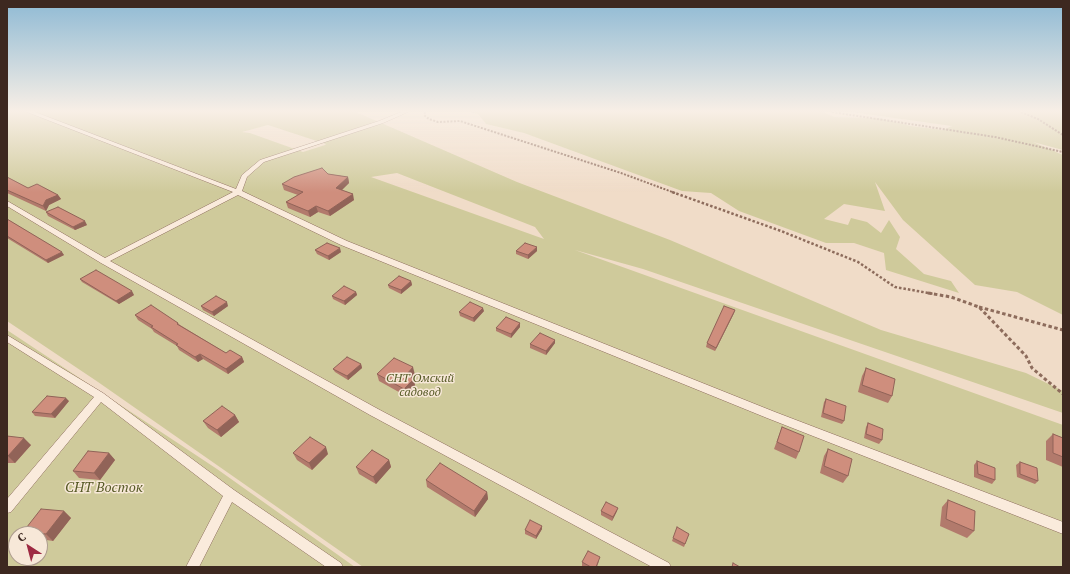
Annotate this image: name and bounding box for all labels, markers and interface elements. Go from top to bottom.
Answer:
park label: СНТ Омский садовод [386,372,454,400]
park label: СНТ Восток [65,480,143,496]
north arrow [8,526,48,566]
text: С [15,529,29,545]

